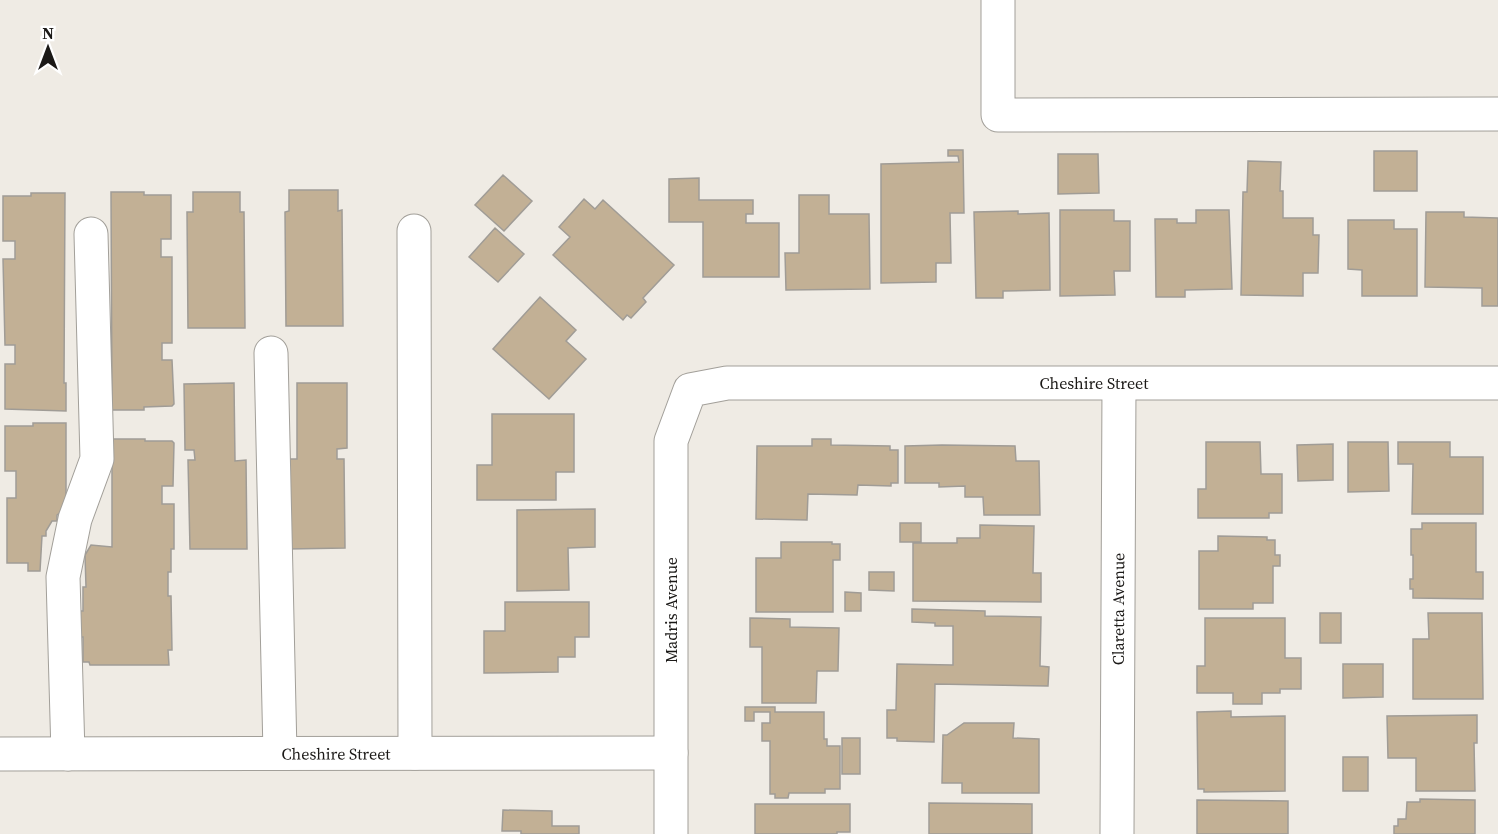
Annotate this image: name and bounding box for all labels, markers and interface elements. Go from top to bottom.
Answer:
north arrow [18,18,78,78]
text: N [42,22,54,44]
street label: Cheshire Street [1039,372,1149,394]
street label: Claretta Avenue [1107,553,1129,665]
street label: Madris Avenue [660,557,682,663]
street label: Cheshire Street [281,742,391,765]

